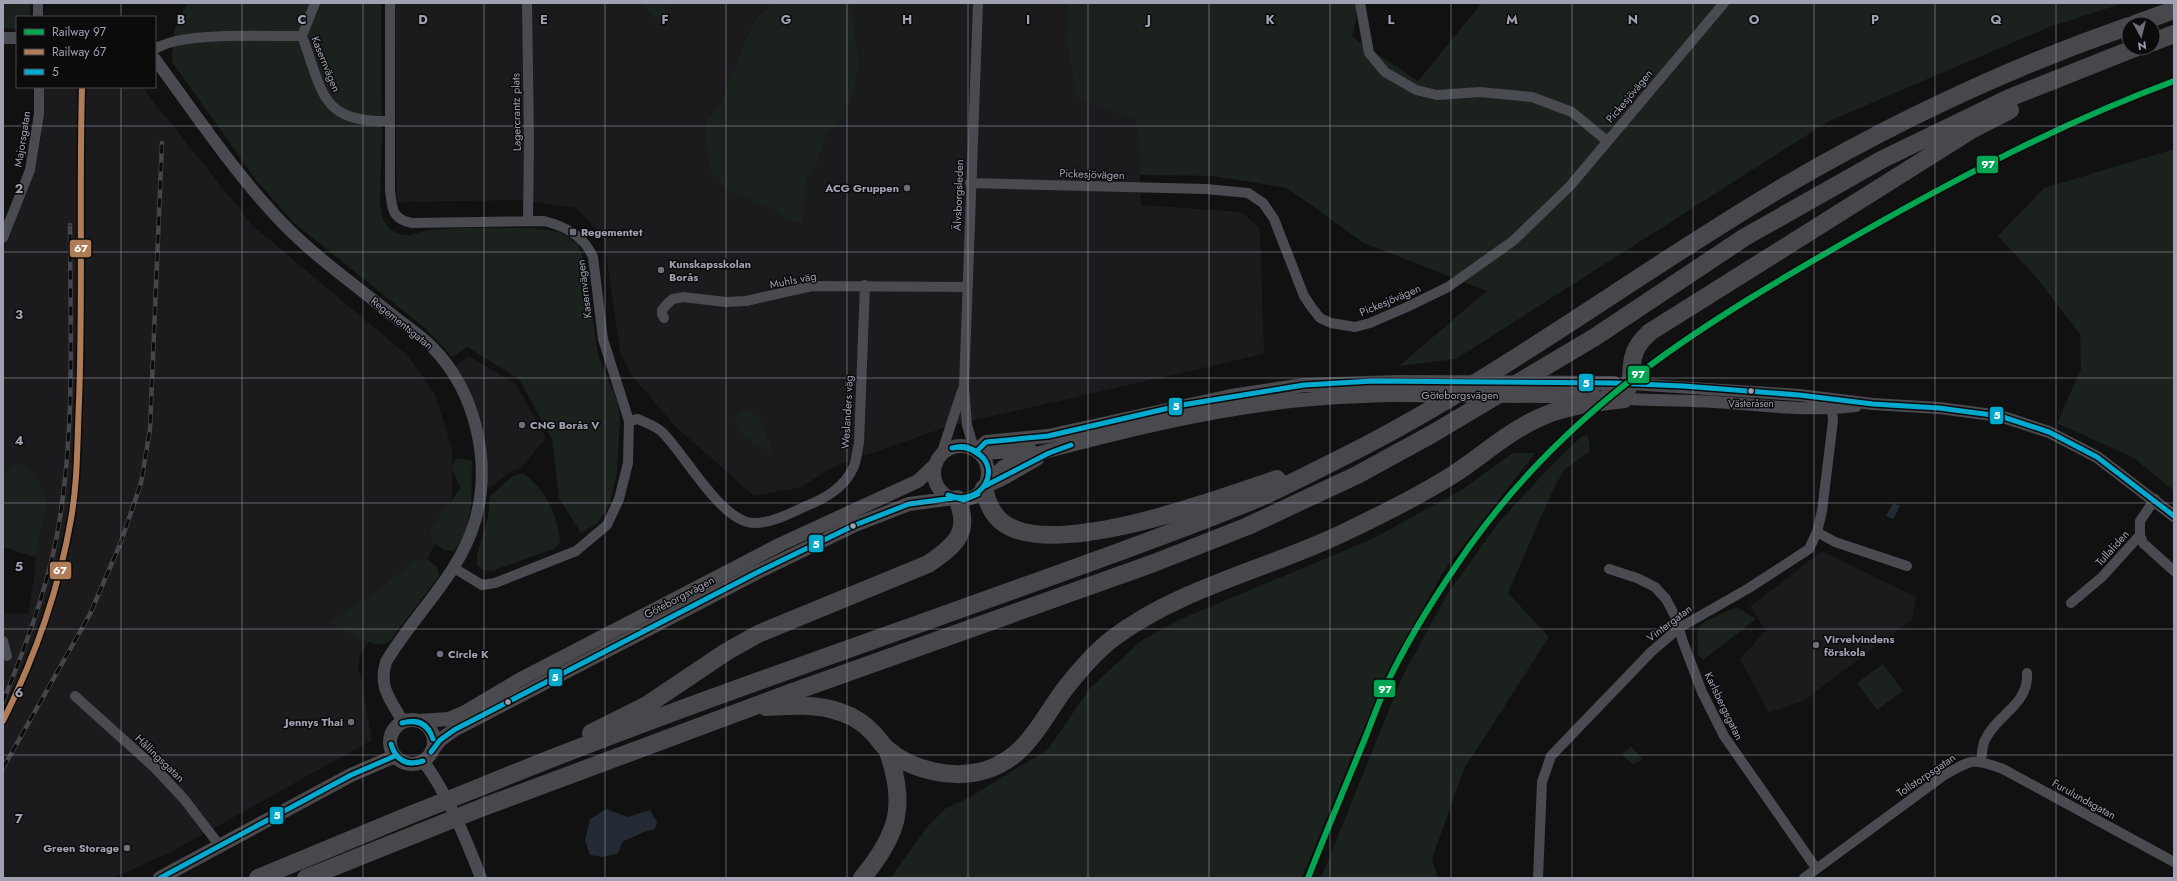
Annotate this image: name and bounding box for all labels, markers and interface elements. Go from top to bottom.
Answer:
text: B [177,10,186,29]
text: C [297,10,307,29]
text: D [418,10,428,29]
text: E [540,10,548,29]
text: F [661,10,669,29]
text: G [781,10,792,29]
text: H [902,10,912,29]
text: I [1026,10,1030,29]
text: J [1144,10,1151,29]
text: K [1265,10,1275,29]
text: L [1388,10,1395,29]
text: M [1506,10,1518,29]
text: N [1628,10,1638,29]
text: O [1749,10,1760,29]
text: P [1871,10,1879,29]
text: Q [1990,10,2002,29]
legend [16,16,156,88]
north arrow [2121,16,2161,56]
text: Railway 97 [52,23,107,41]
street label: Kasernvägen [308,34,344,94]
text: N [2137,37,2148,54]
text: Railway 67 [52,43,107,61]
text: 5 [52,63,59,81]
street label: Pickesjövägen [1602,66,1656,126]
street label: Lagercrantz plats [507,72,525,151]
street label: Majorsgatan [10,110,34,168]
line badge: 97 [1976,155,1999,174]
text: 97 [1981,156,1995,172]
street label: Älvsborgsleden [949,159,967,231]
street label: Pickesjövägen [1059,165,1125,183]
text: 2 [15,179,23,198]
place label: ACG Gruppen [824,180,899,196]
marker: ACG Gruppen [902,183,912,193]
place label: Regementet [581,224,643,240]
marker: Regementet [568,227,578,237]
line badge: 67 [69,239,92,258]
text: 67 [74,240,88,256]
place label: Kunskapsskolan Borås [669,256,751,285]
street label: Kasernvägen [572,259,596,319]
marker: Kunskapsskolan Borås [656,265,666,275]
street label: Muhls väg [768,268,818,292]
street label: Pickesjövägen [1357,280,1423,320]
street label: Regementsgatan [367,293,437,353]
text: 3 [15,305,23,324]
line badge: 97 [1627,365,1650,384]
text: 97 [1631,366,1645,382]
line badge: 5 [1578,373,1594,392]
street label: Weslanders väg [837,375,857,449]
text: 5 [1582,375,1590,391]
marker: Västeråsen [1746,386,1756,396]
street label: Göteborgsvägen [1421,387,1499,403]
place label: Västeråsen [1728,396,1774,411]
line badge: 5 [1168,397,1183,416]
text: 5 [1172,398,1180,414]
line badge: 5 [1989,406,2004,425]
text: 5 [1993,407,2001,423]
place label: CNG Borås V [530,417,600,433]
marker: CNG Borås V [517,420,527,430]
text: 4 [14,431,24,450]
unlabelled marker [848,521,858,531]
street label: Tullaliden [2092,526,2132,570]
line badge: 5 [808,534,824,553]
text: 5 [812,536,820,552]
text: 5 [15,557,23,576]
line badge: 67 [49,561,72,580]
text: 67 [53,562,67,578]
street label: Göteborgsvägen [641,572,717,622]
street label: Vintergatan [1643,601,1695,645]
place label: Virvelvindens förskola [1823,631,1894,660]
marker: Virvelvindens förskola [1811,640,1821,650]
place label: Circle K [448,646,489,662]
marker: Circle K [435,649,445,659]
line badge: 5 [548,668,563,687]
text: 5 [551,669,559,685]
street label: Karlsbergsgatan [1701,669,1747,743]
line badge: 97 [1373,679,1396,698]
text: 97 [1378,681,1392,697]
text: 6 [15,683,24,702]
unlabelled marker [503,697,513,707]
place label: Jennys Thai [283,714,343,730]
marker: Jennys Thai [346,717,356,727]
street label: Hållingsgatan [132,730,188,786]
street label: Tollstorpsgatan [1893,749,1959,801]
street label: Furulundsgatan [2049,775,2119,823]
line badge: 5 [269,806,284,825]
text: 5 [273,807,281,823]
text: 7 [15,809,23,828]
place label: Green Storage [43,840,119,856]
marker: Green Storage [122,843,132,853]

